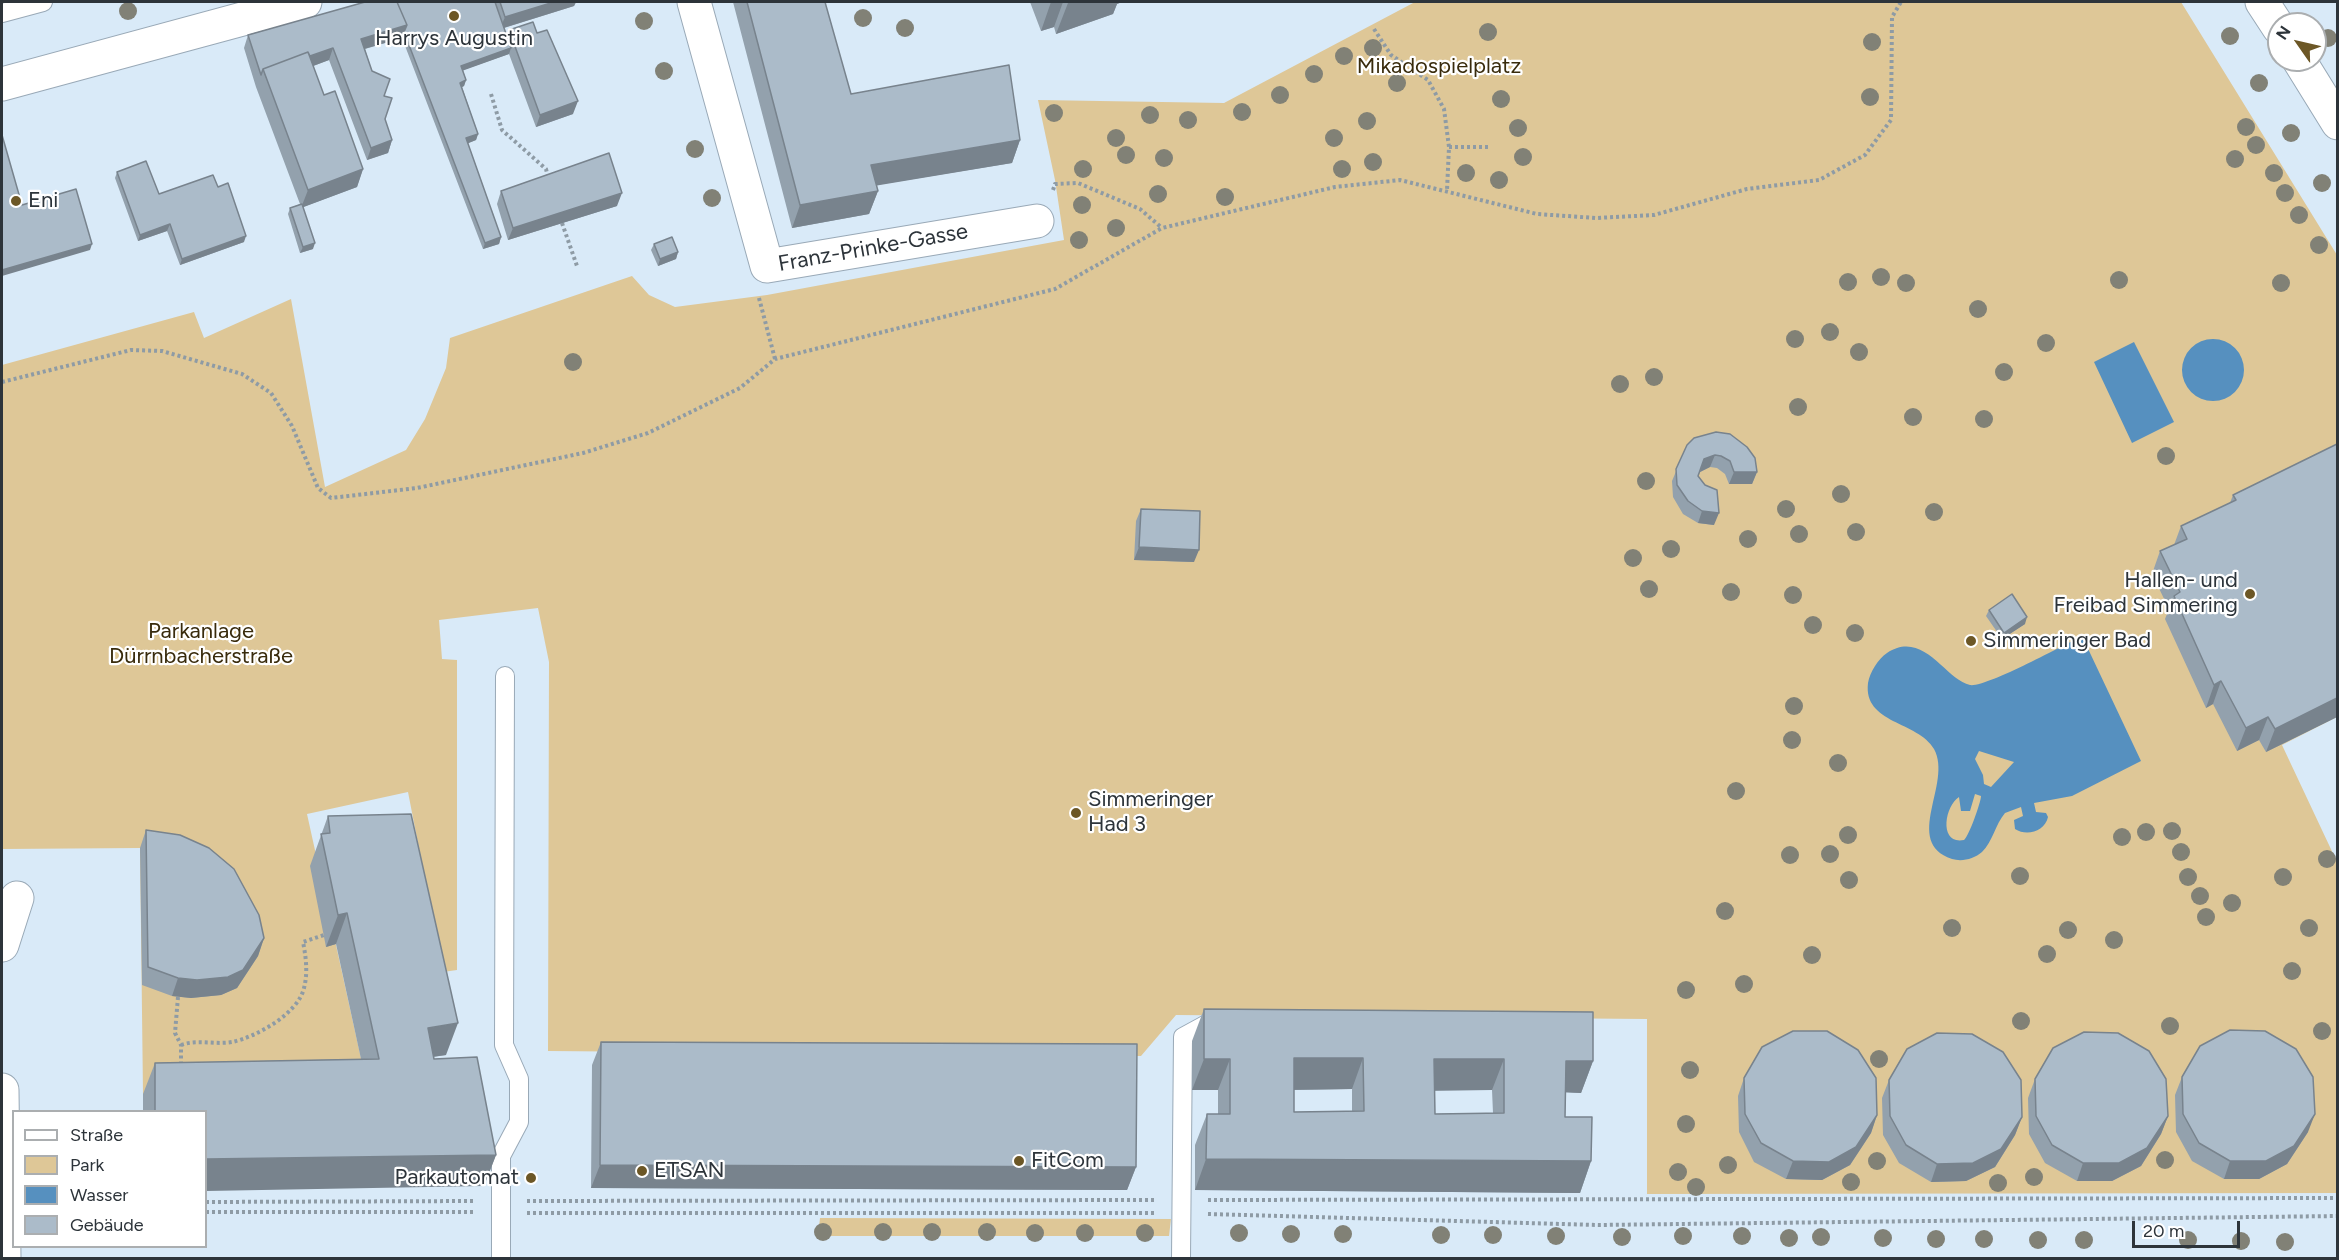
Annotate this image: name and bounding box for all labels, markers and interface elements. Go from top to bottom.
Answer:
marker: Harrys Augustin [447,9,461,23]
north arrow [2267,12,2327,72]
text: N [2272,22,2295,43]
place label: Harrys Augustin [375,26,533,52]
park label: Mikadospielplatz [1357,54,1521,80]
place label: Eni [28,188,58,214]
marker: Eni [9,194,23,208]
street label: Franz-Prinke-Gasse [776,218,970,278]
place label: Hallen- und Freibad Simmering [2053,568,2238,620]
marker: Hallen- und Freibad Simmering [2243,587,2257,601]
park label: Parkanlage Dürrnbacherstraße [109,619,293,670]
place label: Simmeringer Bad [1983,628,2151,654]
marker: Simmeringer Bad [1964,634,1978,648]
place label: Simmeringer Had 3 [1088,787,1213,838]
marker: Simmeringer Had 3 [1069,806,1083,820]
legend [12,1110,207,1248]
text: Straße [70,1124,123,1146]
place label: FitCom [1031,1148,1104,1174]
text: Park [70,1154,104,1176]
marker: FitCom [1012,1154,1026,1168]
place label: ETSAN [654,1158,725,1184]
marker: ETSAN [635,1164,649,1178]
place label: Parkautomat [395,1165,519,1191]
marker: Parkautomat [524,1171,538,1185]
text: Wasser [70,1184,128,1206]
scale bar [2135,1209,2243,1247]
text: Gebäude [70,1214,144,1236]
text: 20 m [2143,1220,2184,1242]

